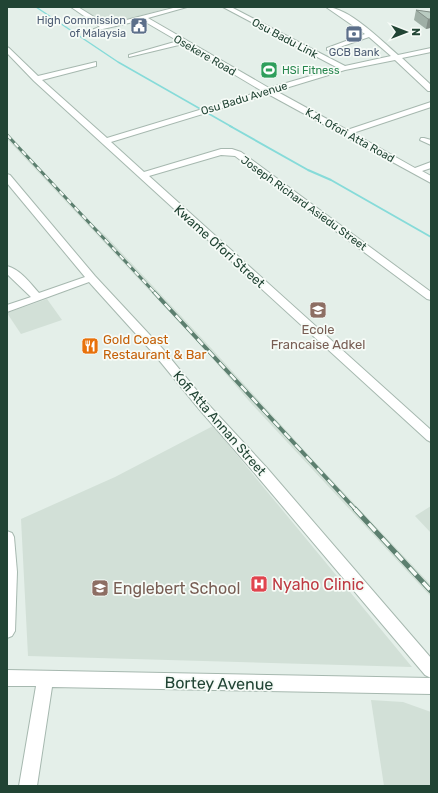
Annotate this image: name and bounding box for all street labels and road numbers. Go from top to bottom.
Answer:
street label: Osu Badu Link [250,16,320,61]
street label: Osekere Road [171,32,238,79]
street label: Osu Badu Avenue [199,79,289,118]
street label: K.A. Ofori Atta Road [303,106,397,165]
street label: Joseph Richard Asiedu Street [238,153,370,254]
street label: Kwame Ofori Street [171,202,268,291]
street label: Kofi Atta Annan Street [170,368,269,479]
street label: Bortey Avenue [164,673,274,694]

